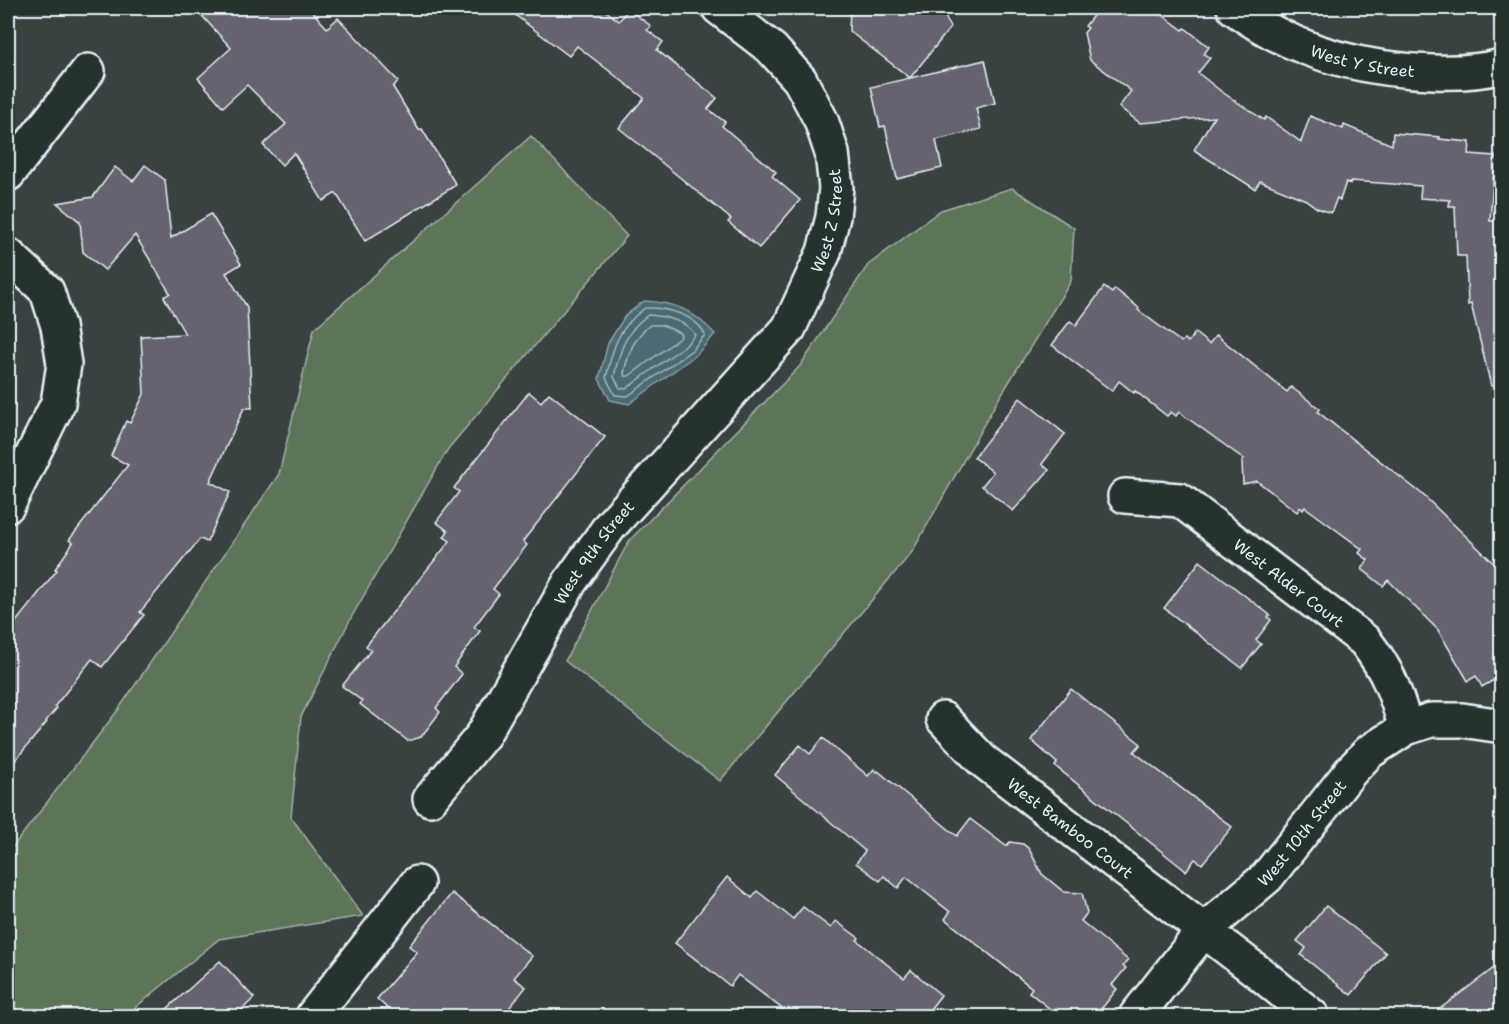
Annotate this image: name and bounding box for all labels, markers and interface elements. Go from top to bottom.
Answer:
street label: West Y Street [1308,40,1415,82]
street label: West Z Street [805,168,847,276]
street label: West 9th Street [549,496,639,608]
street label: West Alder Court [1229,534,1349,632]
street label: West Bamboo Court [1003,773,1138,883]
street label: West 10th Street [1253,775,1351,891]

